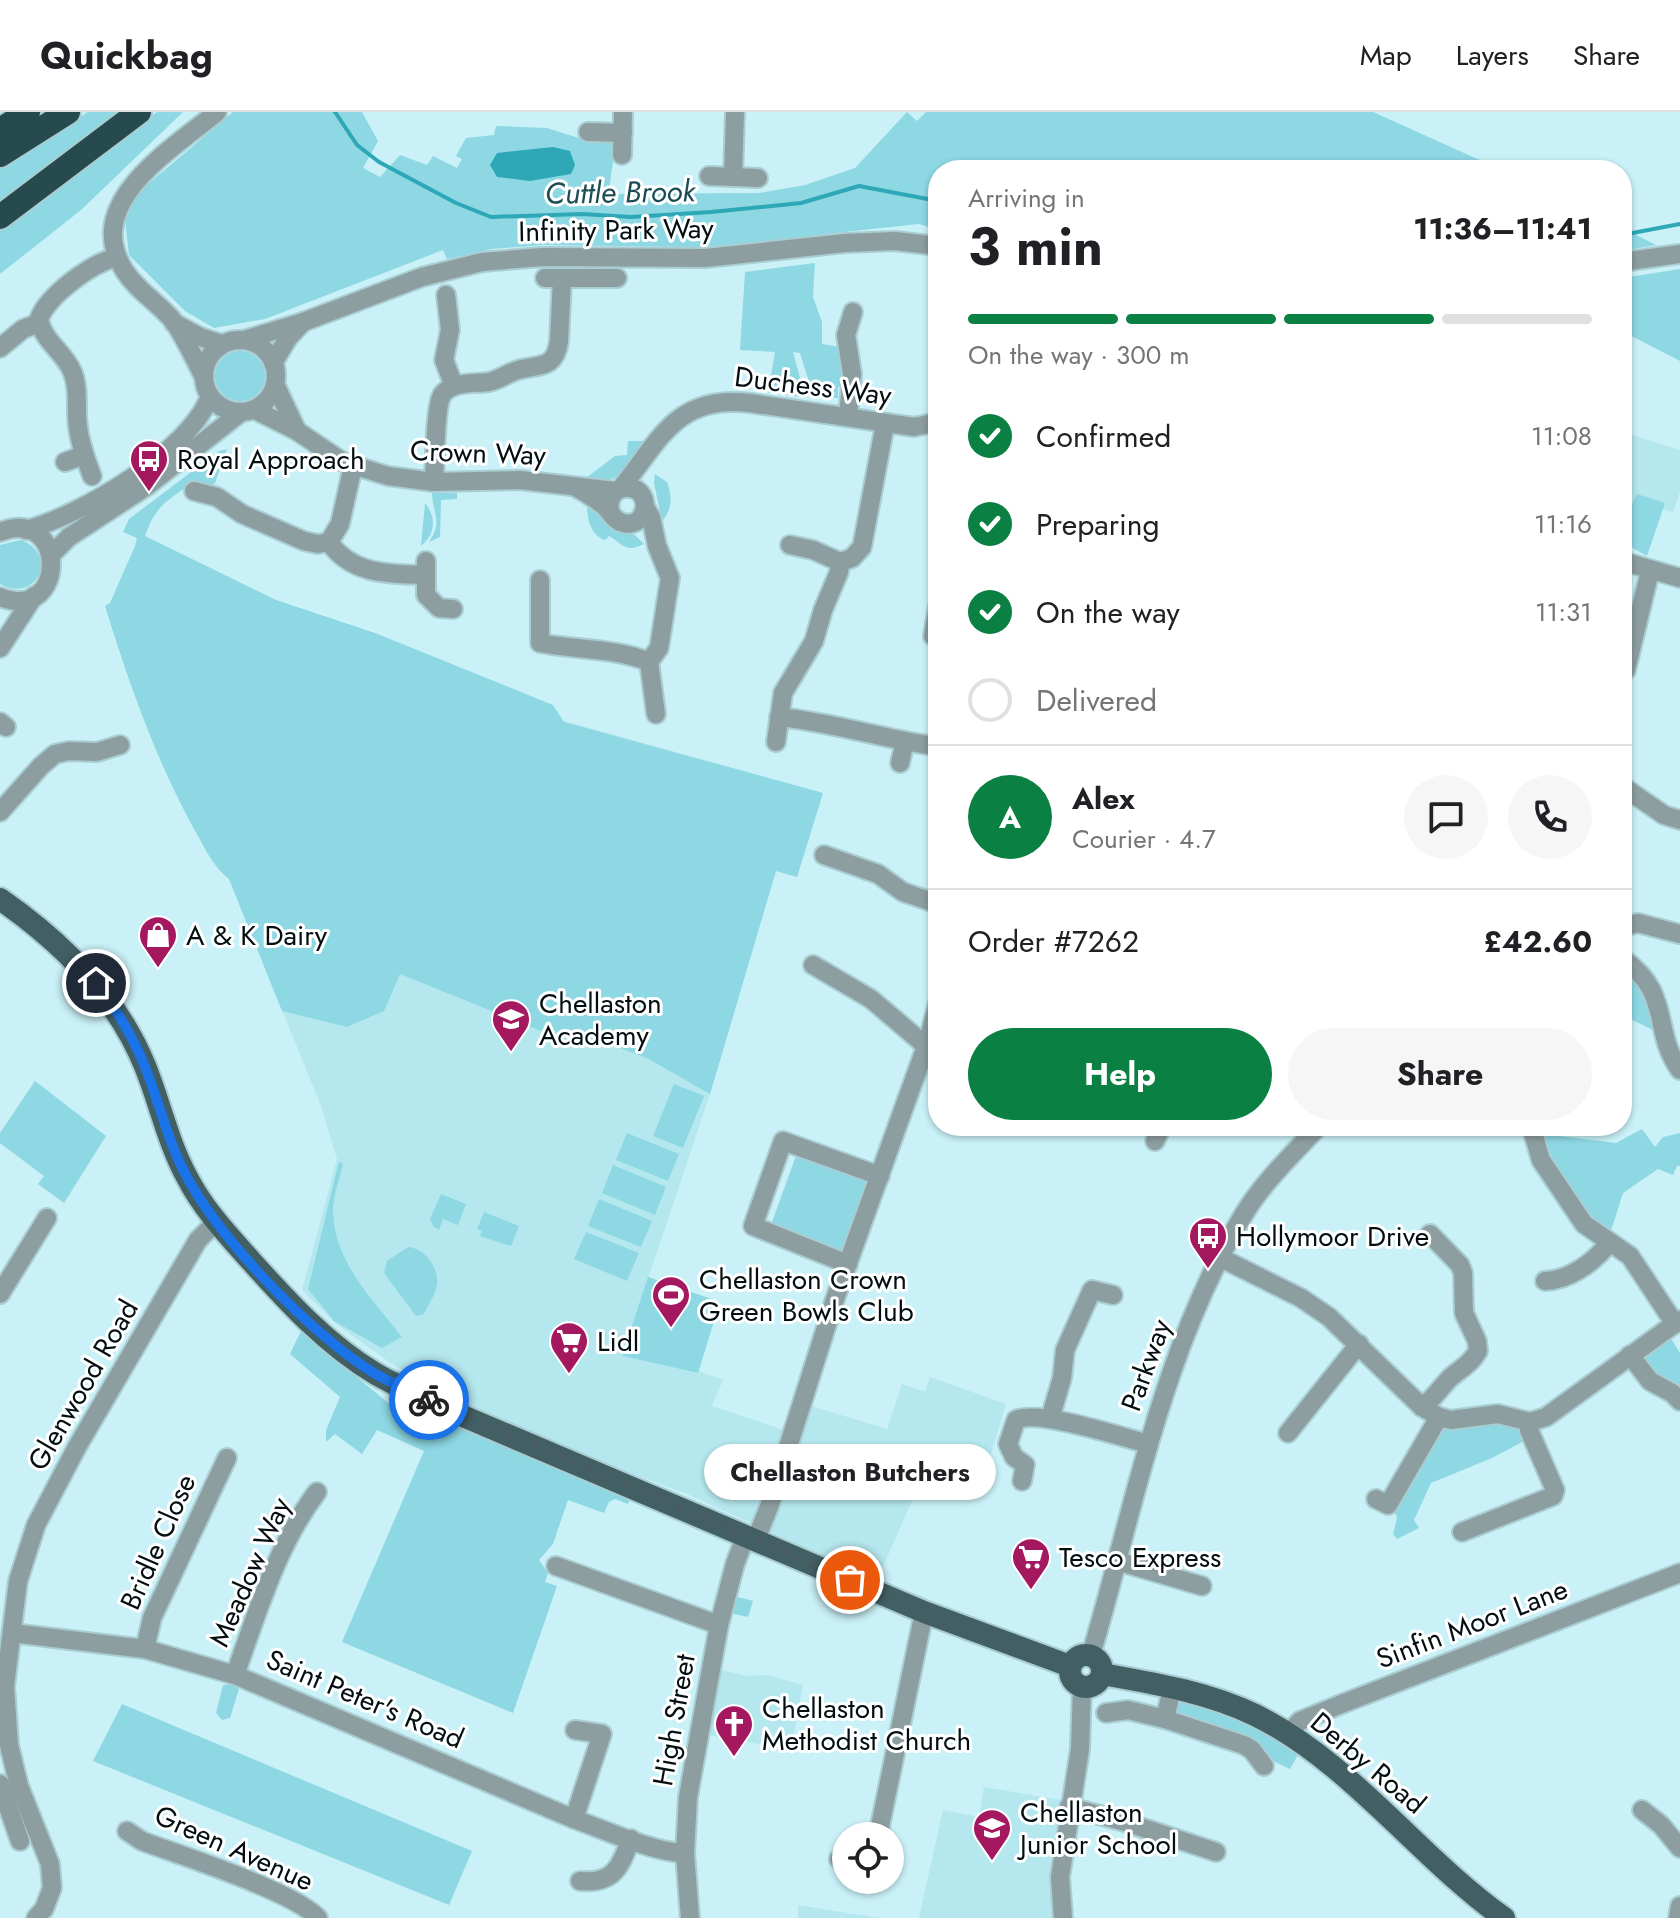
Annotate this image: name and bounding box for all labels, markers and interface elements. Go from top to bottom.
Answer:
text: Quickbag [40,28,213,83]
text: Map [1360,35,1412,76]
text: Layers [1456,35,1529,76]
text: Share [1573,35,1640,76]
water label: Cuttle Brook [544,169,697,215]
text: Arriving in [968,179,1085,217]
text: 11:36–11:41 [1413,207,1592,250]
street label: Infinity Park Way [518,208,715,252]
text: 3 min [968,209,1103,285]
text: On the way · 300 m [968,336,1189,374]
street label: Duchess Way [732,356,894,416]
icon: check [968,414,1012,458]
text: Confirmed [1036,415,1171,458]
text: 11:08 [1531,417,1592,455]
street label: Crown Way [409,430,547,476]
bus stop icon: Royal Approach [128,438,170,493]
place label: Royal Approach [177,439,365,480]
icon: check [968,502,1012,546]
text: Preparing [1036,503,1160,546]
text: 11:16 [1534,505,1592,543]
icon: check [968,590,1012,634]
text: On the way [1036,591,1180,634]
text: 11:31 [1535,593,1592,631]
text: Delivered [1036,679,1157,722]
button: chat [1404,775,1488,859]
button: phone [1508,775,1592,859]
text: Alex [1072,777,1135,820]
text: A [999,796,1021,839]
text: Courier · 4.7 [1072,820,1216,858]
shop icon: A & K Dairy [137,914,179,969]
place label: A & K Dairy [186,915,328,956]
text: Order #7262 [968,920,1139,963]
text: £42.60 [1483,920,1592,963]
pin [62,949,130,1017]
icon: home [74,961,118,1005]
place label: Chellaston Academy [539,983,662,1056]
school or university icon: Chellaston Academy [490,998,532,1053]
button: Help [968,1028,1272,1120]
button: Share [1288,1028,1592,1120]
bus stop icon: Hollymoor Drive [1187,1215,1229,1270]
place label: Hollymoor Drive [1236,1216,1429,1257]
place label: Chellaston Crown Green Bowls Club [699,1259,914,1332]
sports icon: Chellaston Crown Green Bowls Club [650,1274,692,1329]
street label: Glenwood Road [17,1292,149,1478]
street label: Parkway [1110,1313,1182,1417]
supermarket icon: Lidl [548,1320,590,1375]
place label: Lidl [597,1321,639,1362]
courier [389,1360,469,1440]
icon: bike [407,1378,451,1422]
callout: Chellaston Butchers [704,1444,996,1500]
text: Chellaston Butchers [730,1453,970,1491]
street label: Bridle Close [110,1468,206,1616]
street label: Meadow Way [199,1490,301,1653]
supermarket icon: Tesco Express [1010,1536,1052,1591]
place label: Tesco Express [1059,1537,1221,1578]
pin [816,1546,884,1614]
icon: bag [828,1558,872,1602]
street label: Sinfin Moor Lane [1370,1569,1574,1679]
street label: Saint Peter's Road [260,1639,470,1759]
street label: High Street [642,1651,706,1789]
place label: Chellaston Methodist Church [762,1688,971,1761]
street label: Derby Road [1301,1702,1435,1824]
church icon: Chellaston Methodist Church [713,1703,755,1758]
place label: Chellaston Junior School [1016,1792,1177,1865]
street label: Green Avenue [148,1795,320,1901]
school or university icon: Chellaston Junior School [971,1807,1013,1862]
map controls [832,1822,904,1894]
button: locate [832,1822,904,1894]

